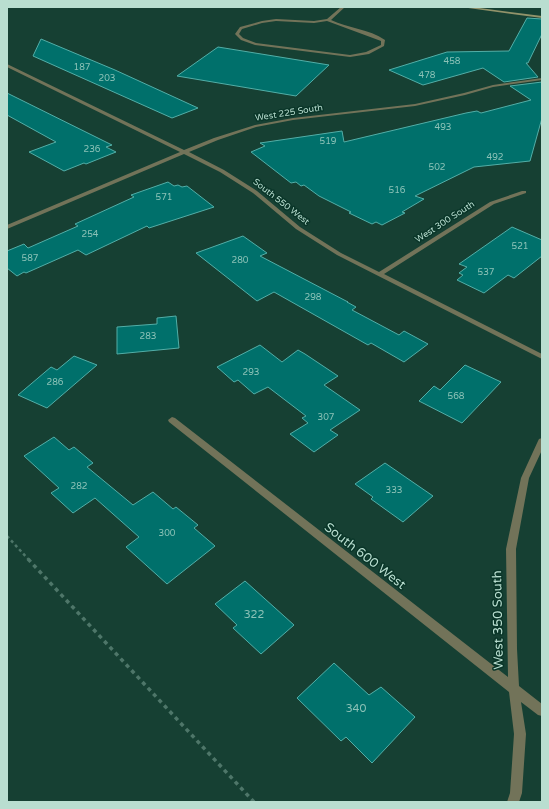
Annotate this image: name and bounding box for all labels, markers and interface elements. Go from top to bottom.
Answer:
house number: 458 [444,56,461,67]
house number: 187 [74,62,91,73]
house number: 478 [419,70,436,81]
house number: 203 [99,73,115,84]
street label: West 225 South [254,102,324,124]
house number: 493 [435,122,451,133]
house number: 519 [320,136,337,147]
house number: 236 [84,144,101,155]
house number: 492 [487,152,503,163]
house number: 502 [429,162,445,173]
street label: South 550 West [251,177,312,228]
house number: 516 [389,185,406,196]
house number: 571 [156,192,172,203]
street label: West 300 South [413,199,477,245]
house number: 254 [82,229,99,240]
house number: 521 [512,241,528,252]
house number: 587 [22,253,39,264]
house number: 280 [232,255,249,266]
house number: 537 [478,267,495,278]
house number: 298 [305,292,322,303]
house number: 283 [140,331,156,342]
house number: 293 [243,367,259,378]
house number: 286 [47,377,64,388]
house number: 568 [448,391,465,402]
house number: 307 [318,412,335,423]
house number: 282 [71,481,87,492]
house number: 333 [386,485,402,496]
street label: South 600 West [321,519,409,593]
house number: 300 [159,528,176,539]
street label: West 350 South [489,570,507,670]
house number: 322 [244,608,264,621]
house number: 340 [346,702,366,715]

